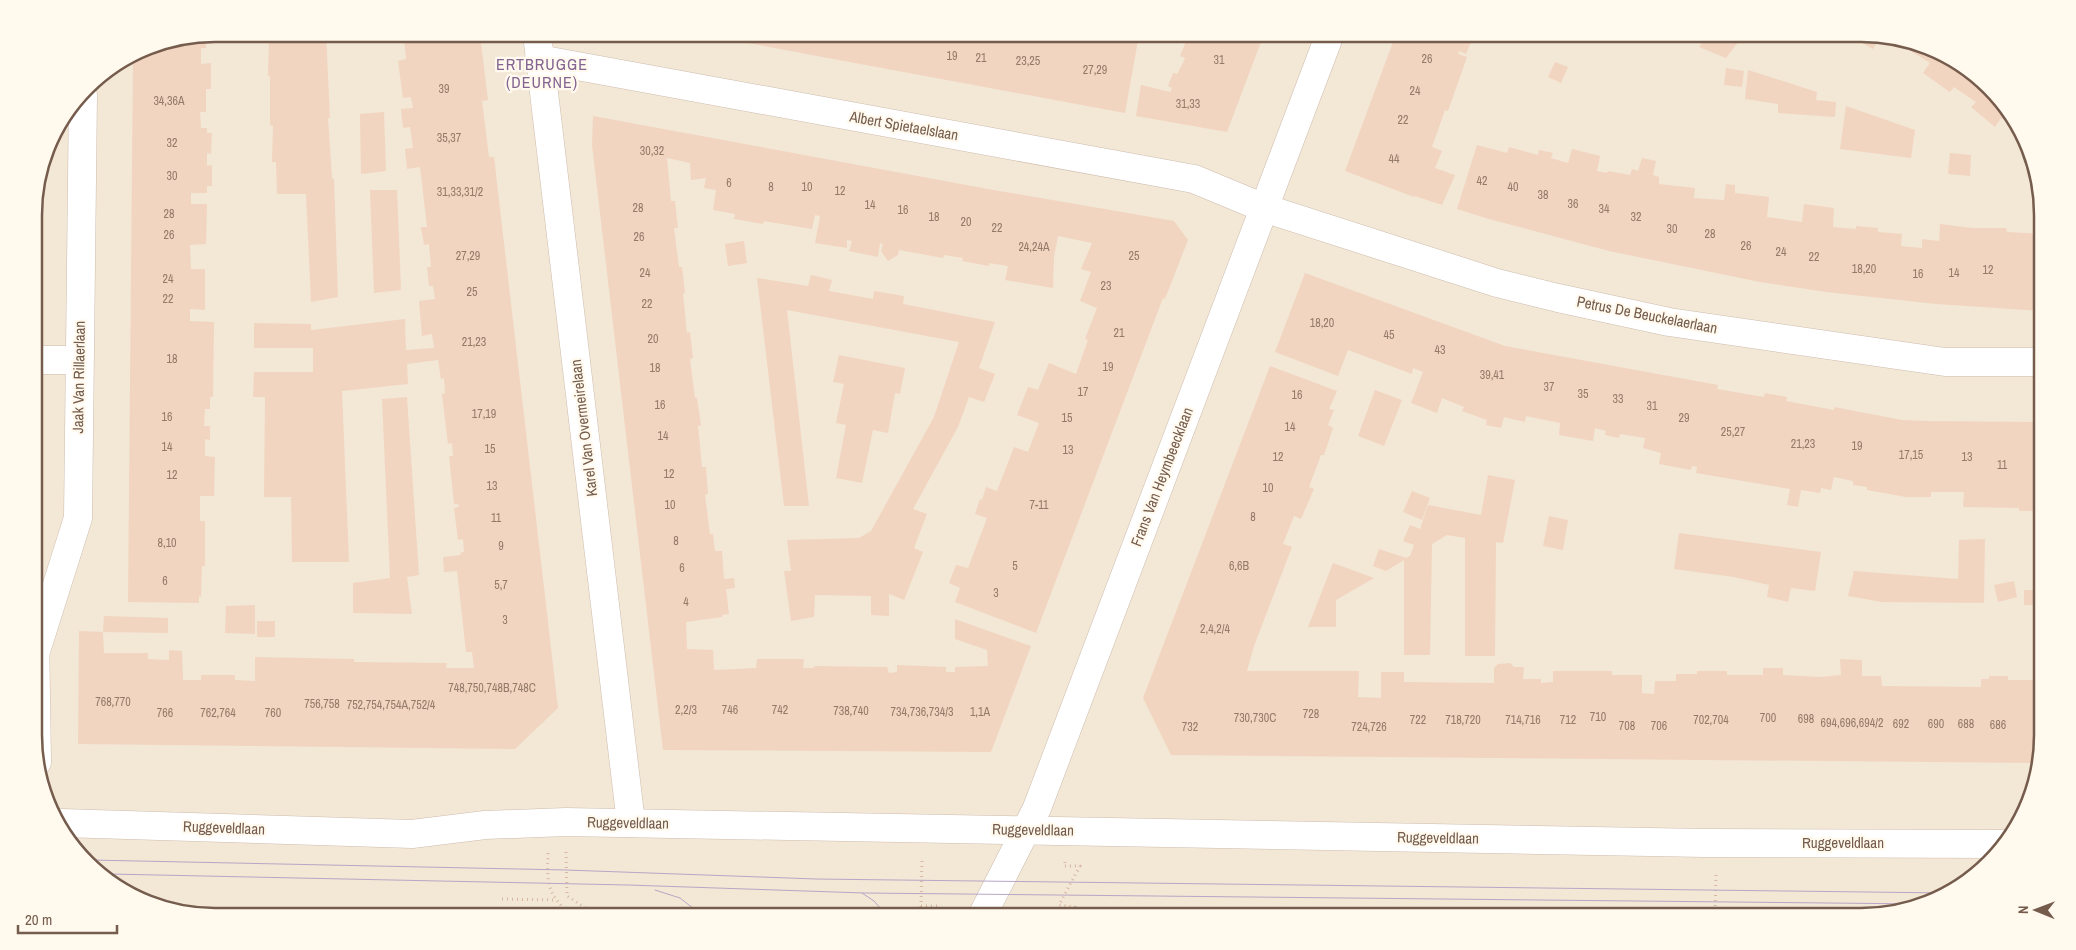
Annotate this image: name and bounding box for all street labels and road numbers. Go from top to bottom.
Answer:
street label: Albert Spietaelslaan [847,105,960,145]
street label: Petrus De Beuckelaerlaan [1575,291,1719,338]
street label: Jaak Van Rillaerlaan [67,321,90,433]
street label: Karel Van Overmeirelaan [565,358,602,498]
street label: Frans Van Heymbeecklaan [1125,404,1198,549]
street label: Ruggeveldlaan [587,811,669,834]
street label: Ruggeveldlaan [183,816,265,839]
street label: Ruggeveldlaan [992,818,1074,841]
street label: Ruggeveldlaan [1397,826,1479,849]
street label: Ruggeveldlaan [1802,832,1884,853]

